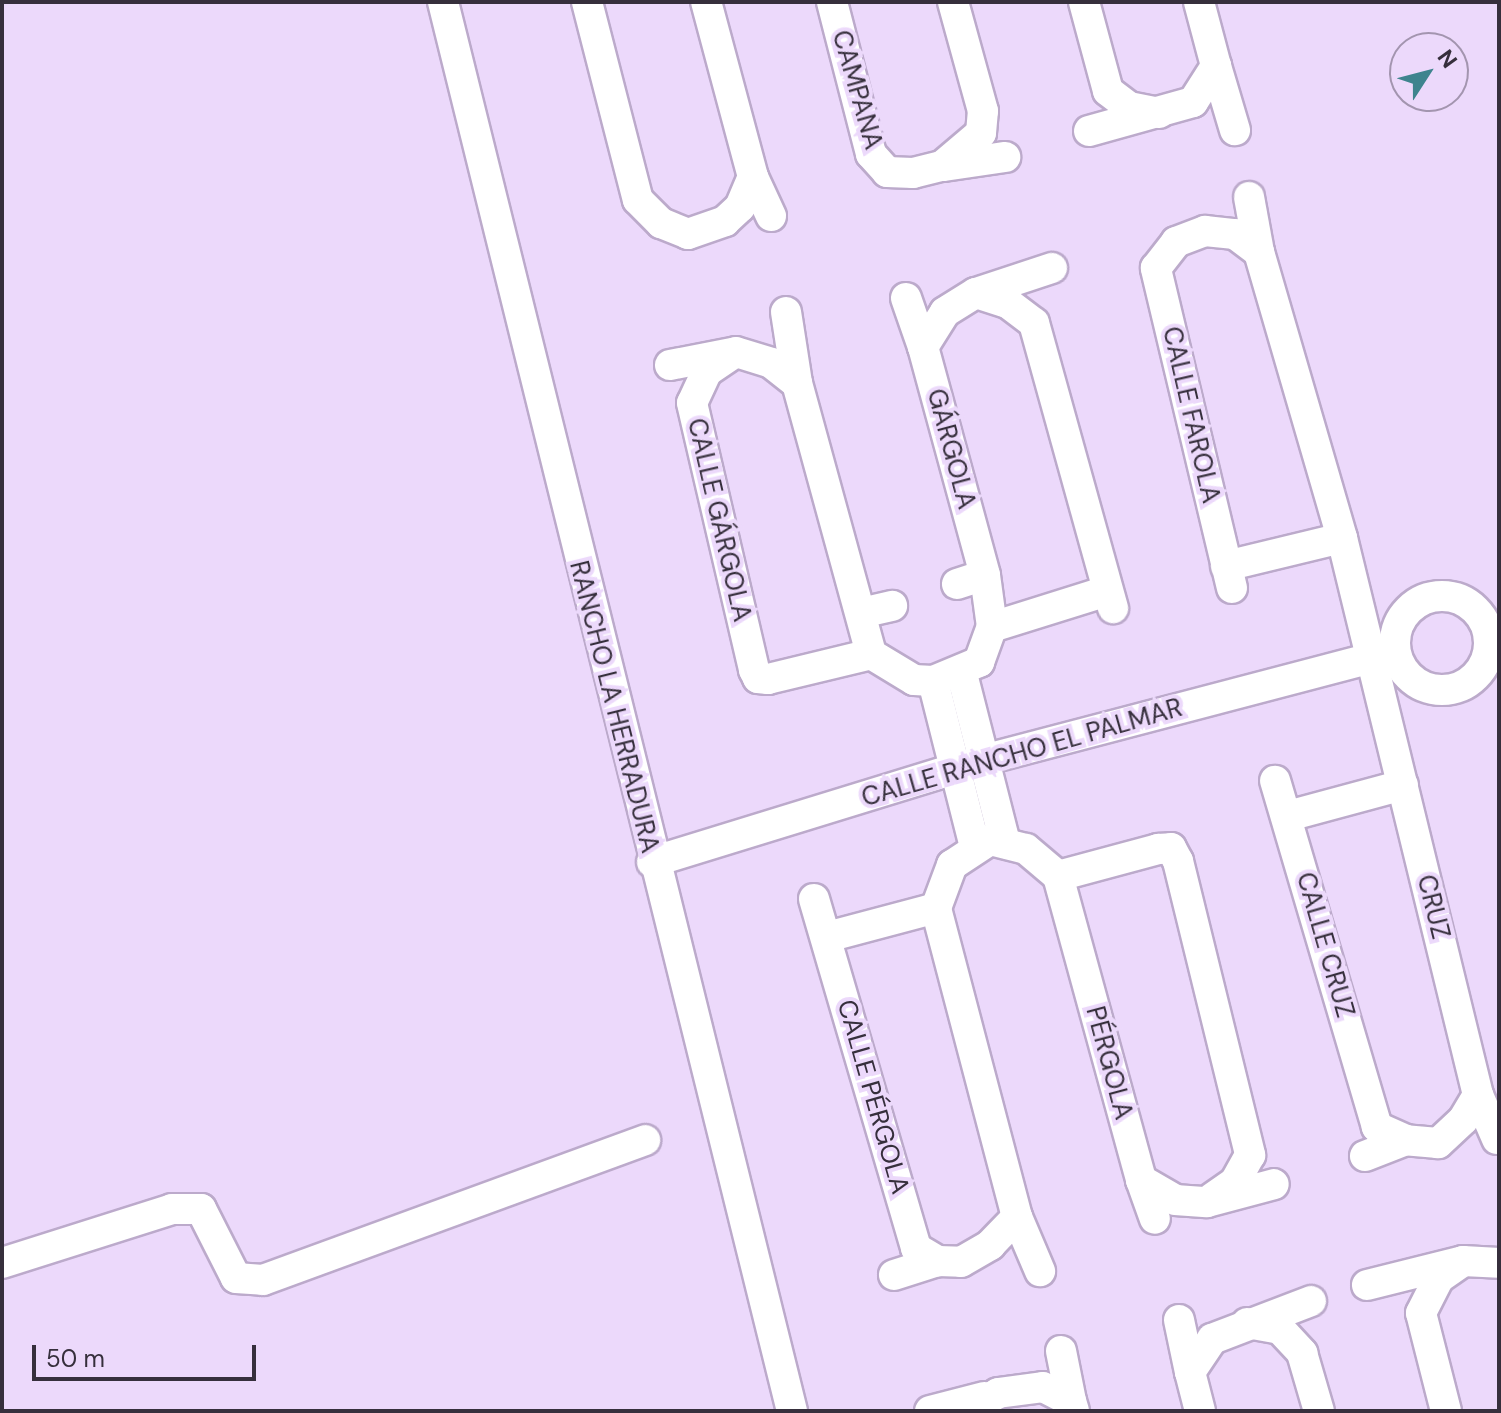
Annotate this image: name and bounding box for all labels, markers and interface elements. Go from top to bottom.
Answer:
street label: CAMPANA [825,27,889,153]
north arrow [1389,32,1469,112]
text: N [1431,44,1464,74]
street label: CALLE FAROLA [1156,324,1226,506]
street label: GÁRGOLA [920,385,982,513]
street label: CALLE GÁRGOLA [680,415,758,625]
street label: RANCHO LA HERRADURA [563,558,665,856]
street label: CALLE RANCHO EL PALMAR [858,692,1186,814]
street label: CALLE CRUZ [1289,869,1361,1021]
street label: CRUZ [1410,872,1456,942]
street label: CALLE PÉRGOLA [830,996,916,1198]
street label: PÉRGOLA [1079,1003,1139,1123]
scale bar [36,1329,260,1379]
text: 50 m [46,1343,105,1374]

